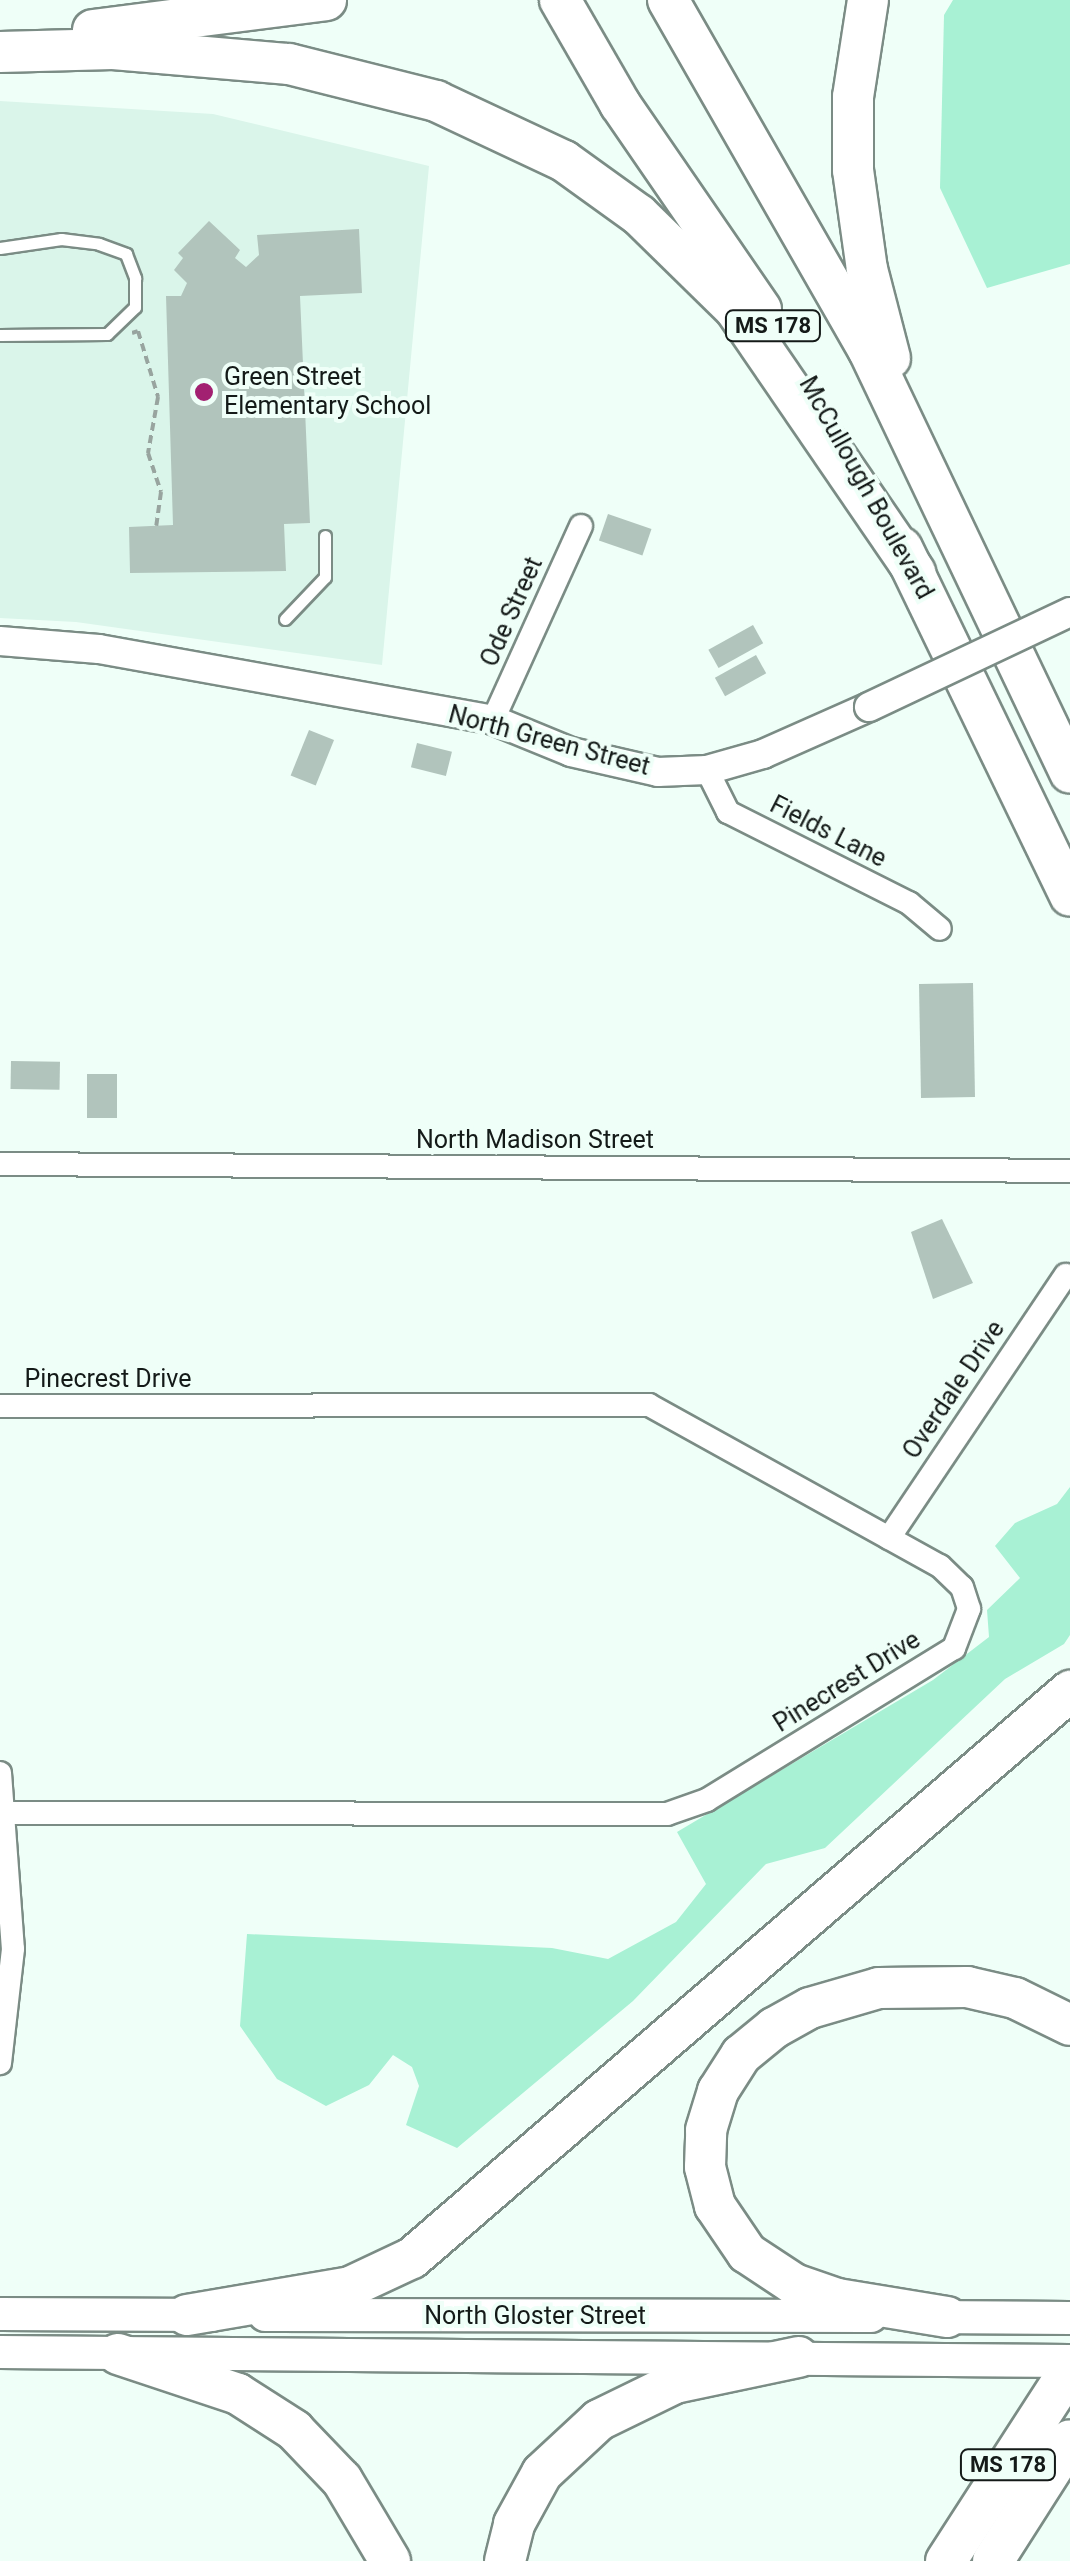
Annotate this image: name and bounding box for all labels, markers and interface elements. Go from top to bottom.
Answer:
road number: MS 178 [723,309,823,343]
place label: Green Street Elementary School [224,363,431,422]
street label: McCullough Boulevard [792,371,940,605]
marker: Green Street Elementary School [193,381,215,403]
street label: Ode Street [475,553,549,671]
street label: North Green Street [445,700,653,782]
street label: Fields Lane [765,790,891,874]
street label: North Madison Street [416,1125,654,1155]
street label: Overdale Drive [897,1315,1011,1465]
street label: Pinecrest Drive [25,1364,191,1394]
street label: Pinecrest Drive [768,1625,926,1739]
street label: North Gloster Street [424,2301,646,2331]
road number: MS 178 [958,2448,1058,2482]

